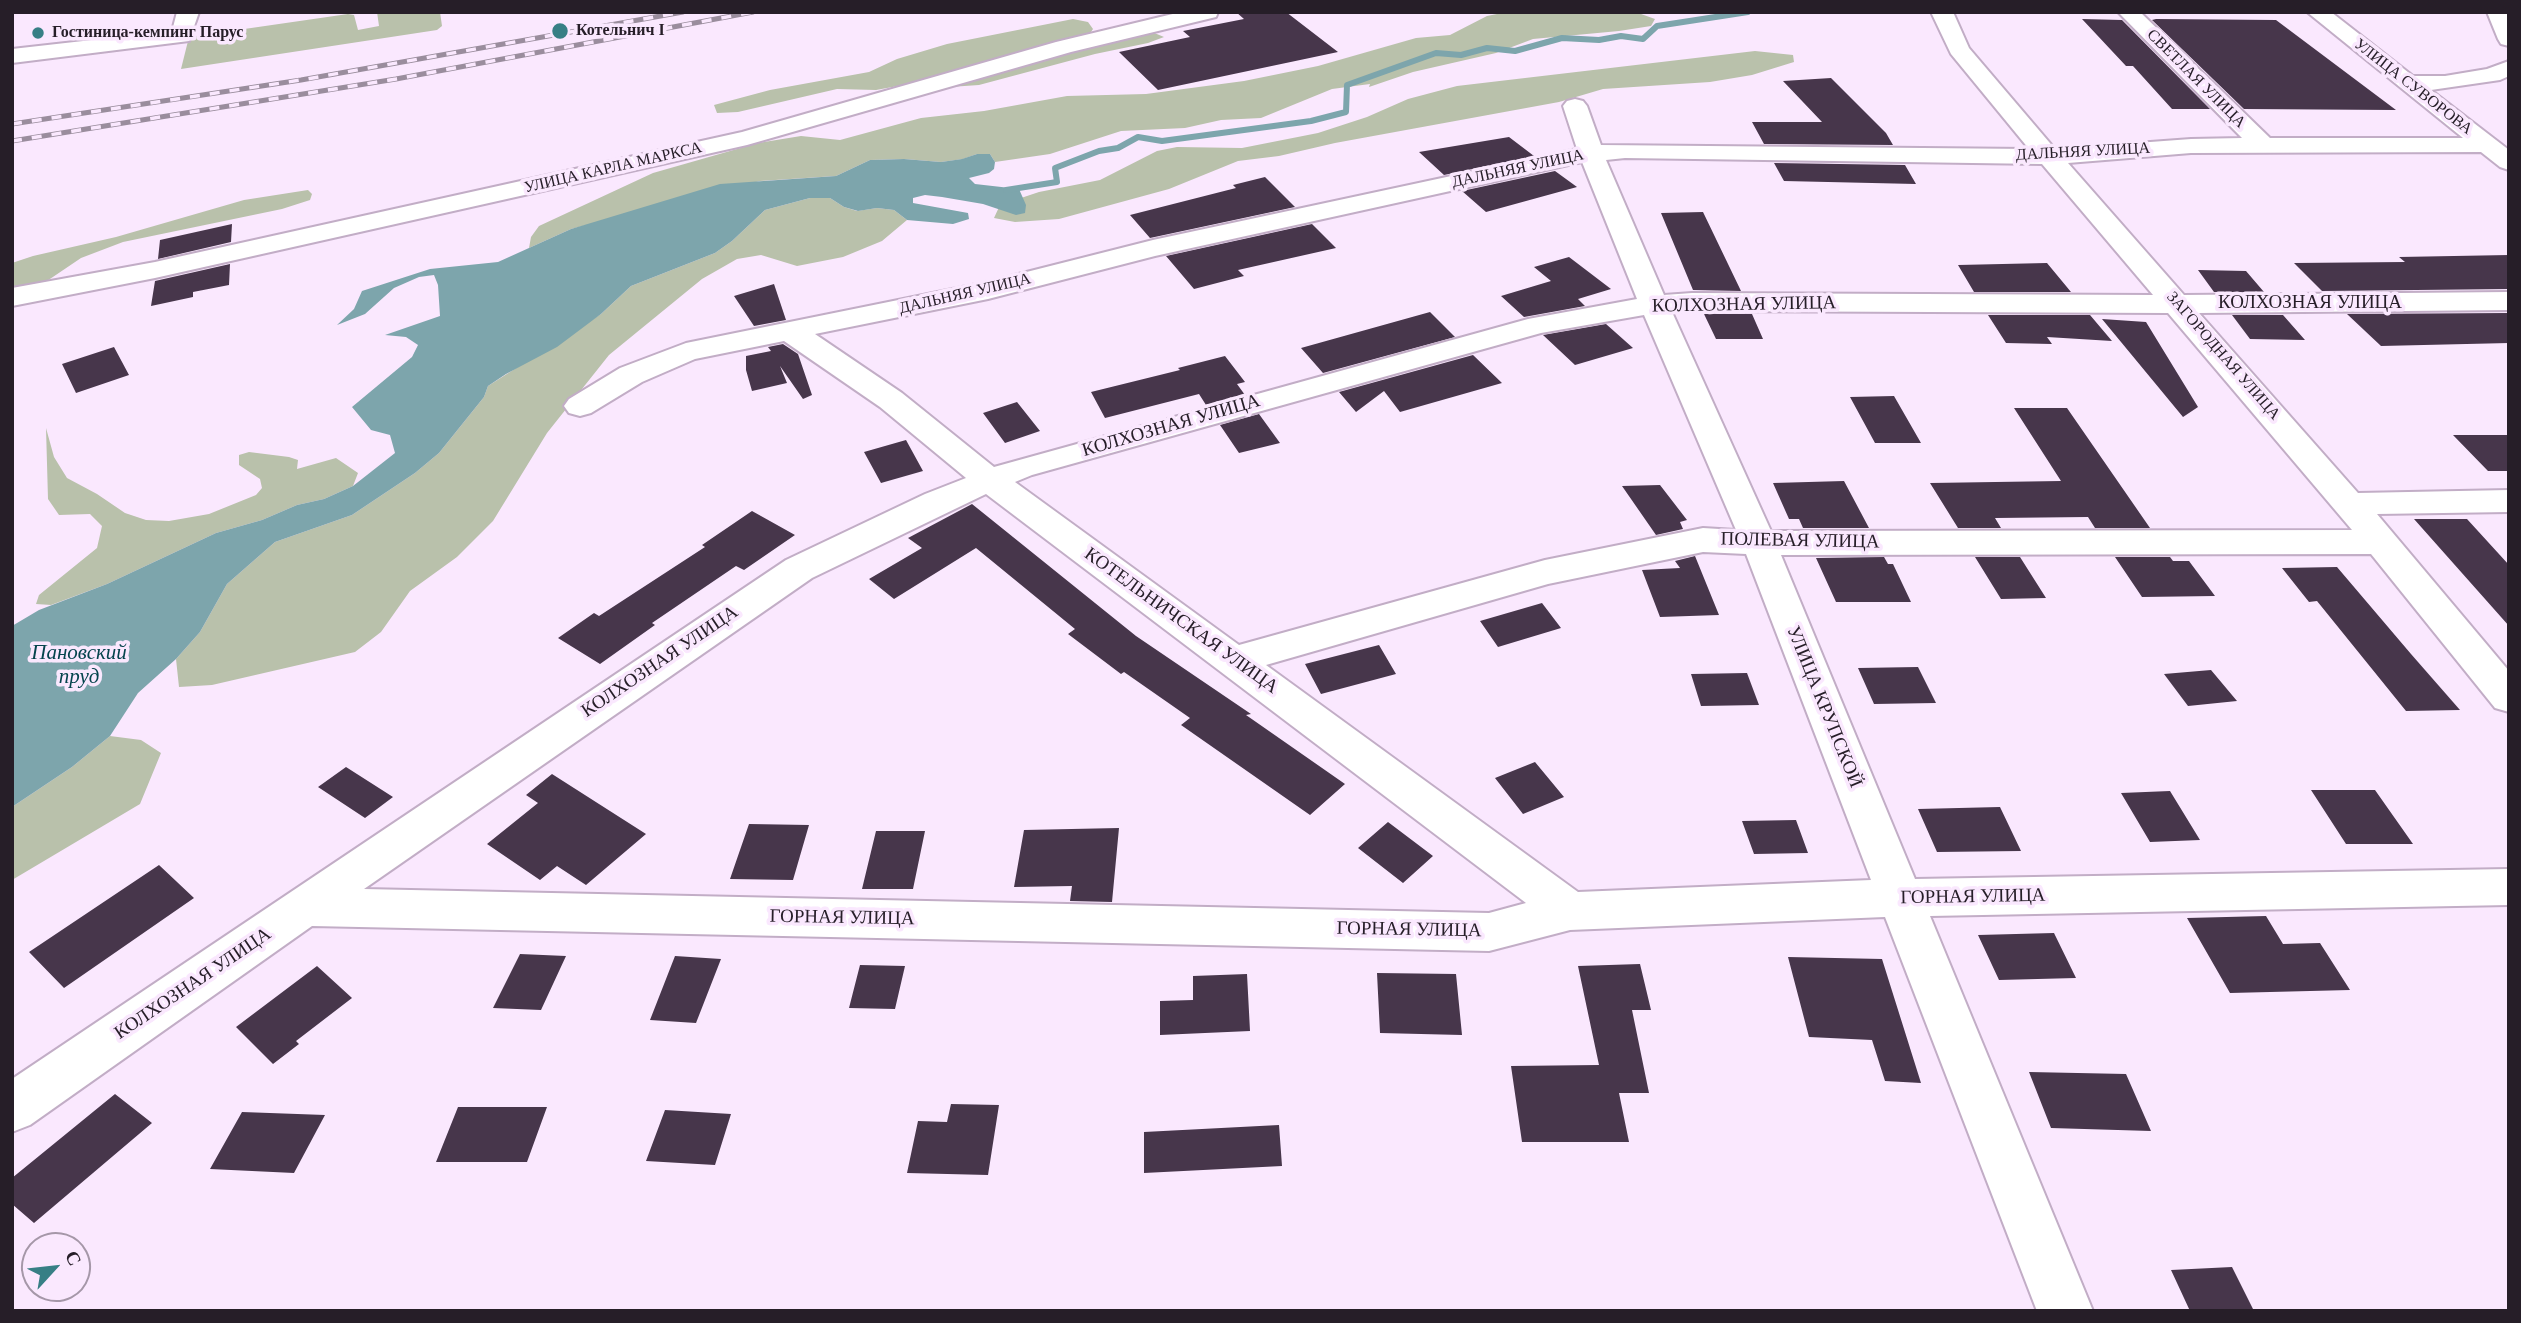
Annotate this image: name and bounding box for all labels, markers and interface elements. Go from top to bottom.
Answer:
marker: Котельнич I [550,21,570,41]
place label: Котельнич I [576,21,665,41]
place label: Гостиница-кемпинг Парус [52,23,243,43]
marker: Гостиница-кемпинг Парус [30,25,46,41]
street label: СВЕТЛАЯ УЛИЦА [2142,25,2250,133]
street label: УЛИЦА СУВОРОВА [2350,35,2476,139]
street label: УЛИЦА КАРЛА МАРКСА [522,138,704,198]
street label: ДАЛЬНЯЯ УЛИЦА [2015,139,2151,165]
street label: ДАЛЬНЯЯ УЛИЦА [1450,146,1586,192]
street label: ДАЛЬНЯЯ УЛИЦА [897,270,1033,318]
street label: ЗАГОРОДНАЯ УЛИЦА [2162,288,2284,424]
street label: КОЛХОЗНАЯ УЛИЦА [1652,292,1836,318]
street label: КОЛХОЗНАЯ УЛИЦА [2218,292,2402,314]
street label: КОЛХОЗНАЯ УЛИЦА [1079,390,1263,462]
street label: ПОЛЕВАЯ УЛИЦА [1720,528,1880,554]
street label: КОТЕЛЬНИЧСКАЯ УЛИЦА [1080,543,1282,699]
street label: КОЛХОЗНАЯ УЛИЦА [577,601,743,723]
street label: УЛИЦА КРУПСКОЙ [1781,623,1867,791]
water label: Пановский пруд [31,640,127,690]
street label: ГОРНАЯ УЛИЦА [1900,884,2046,910]
street label: ГОРНАЯ УЛИЦА [769,905,915,931]
street label: ГОРНАЯ УЛИЦА [1336,917,1482,943]
street label: КОЛХОЗНАЯ УЛИЦА [110,923,276,1045]
north arrow [21,1232,91,1302]
text: С [61,1247,86,1269]

